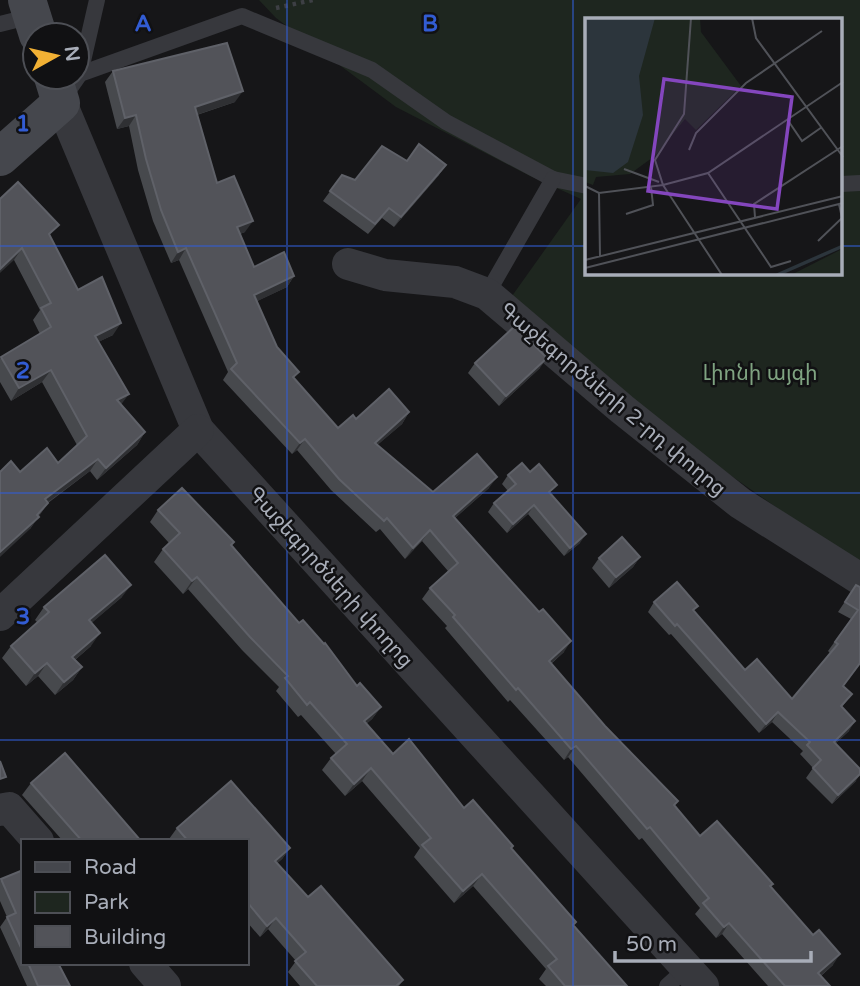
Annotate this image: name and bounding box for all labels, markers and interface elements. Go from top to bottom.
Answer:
text: A [134,10,152,38]
text: B [422,10,438,38]
inset map [585,18,842,275]
north arrow [21,21,91,91]
text: N [60,45,84,63]
text: 1 [16,110,30,138]
street label: Գաջեգործների 2-րդ փողոց [494,297,731,501]
text: 2 [16,357,30,385]
park label: Լիոնի այգի [702,361,818,386]
street label: Գաջեգործների փողոց [243,482,418,673]
text: 3 [16,603,30,631]
legend [21,839,248,965]
text: Road [84,855,137,880]
text: Park [84,890,129,915]
scale bar [615,920,811,964]
text: Building [84,925,166,950]
text: 50 m [626,932,677,957]

